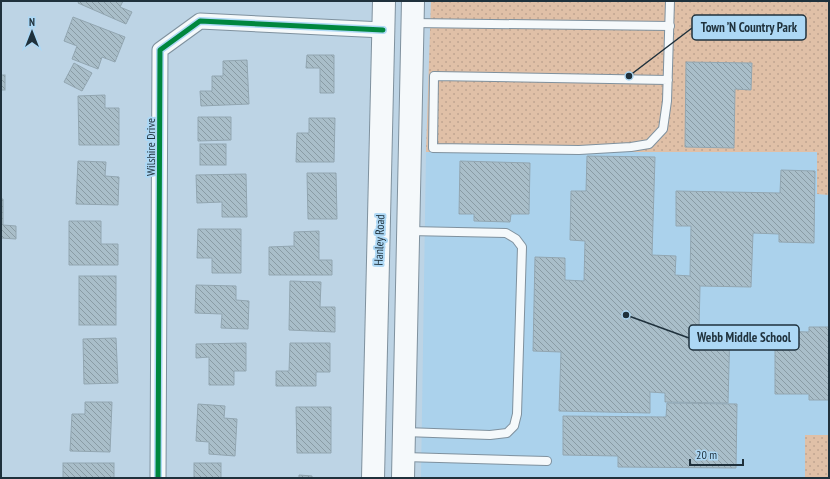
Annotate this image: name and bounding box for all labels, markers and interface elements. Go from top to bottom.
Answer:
north arrow [12,12,52,52]
text: N [29,15,35,29]
callout: Town ’N Country Park [692,15,806,40]
text: Town ’N Country Park [701,19,798,36]
street label: Wilshire Drive [143,118,158,176]
street label: Hanley Road [371,214,387,266]
callout: Webb Middle School [689,325,799,350]
text: Webb Middle School [696,329,792,346]
scale bar [690,441,743,467]
text: 20 m [696,447,717,462]

